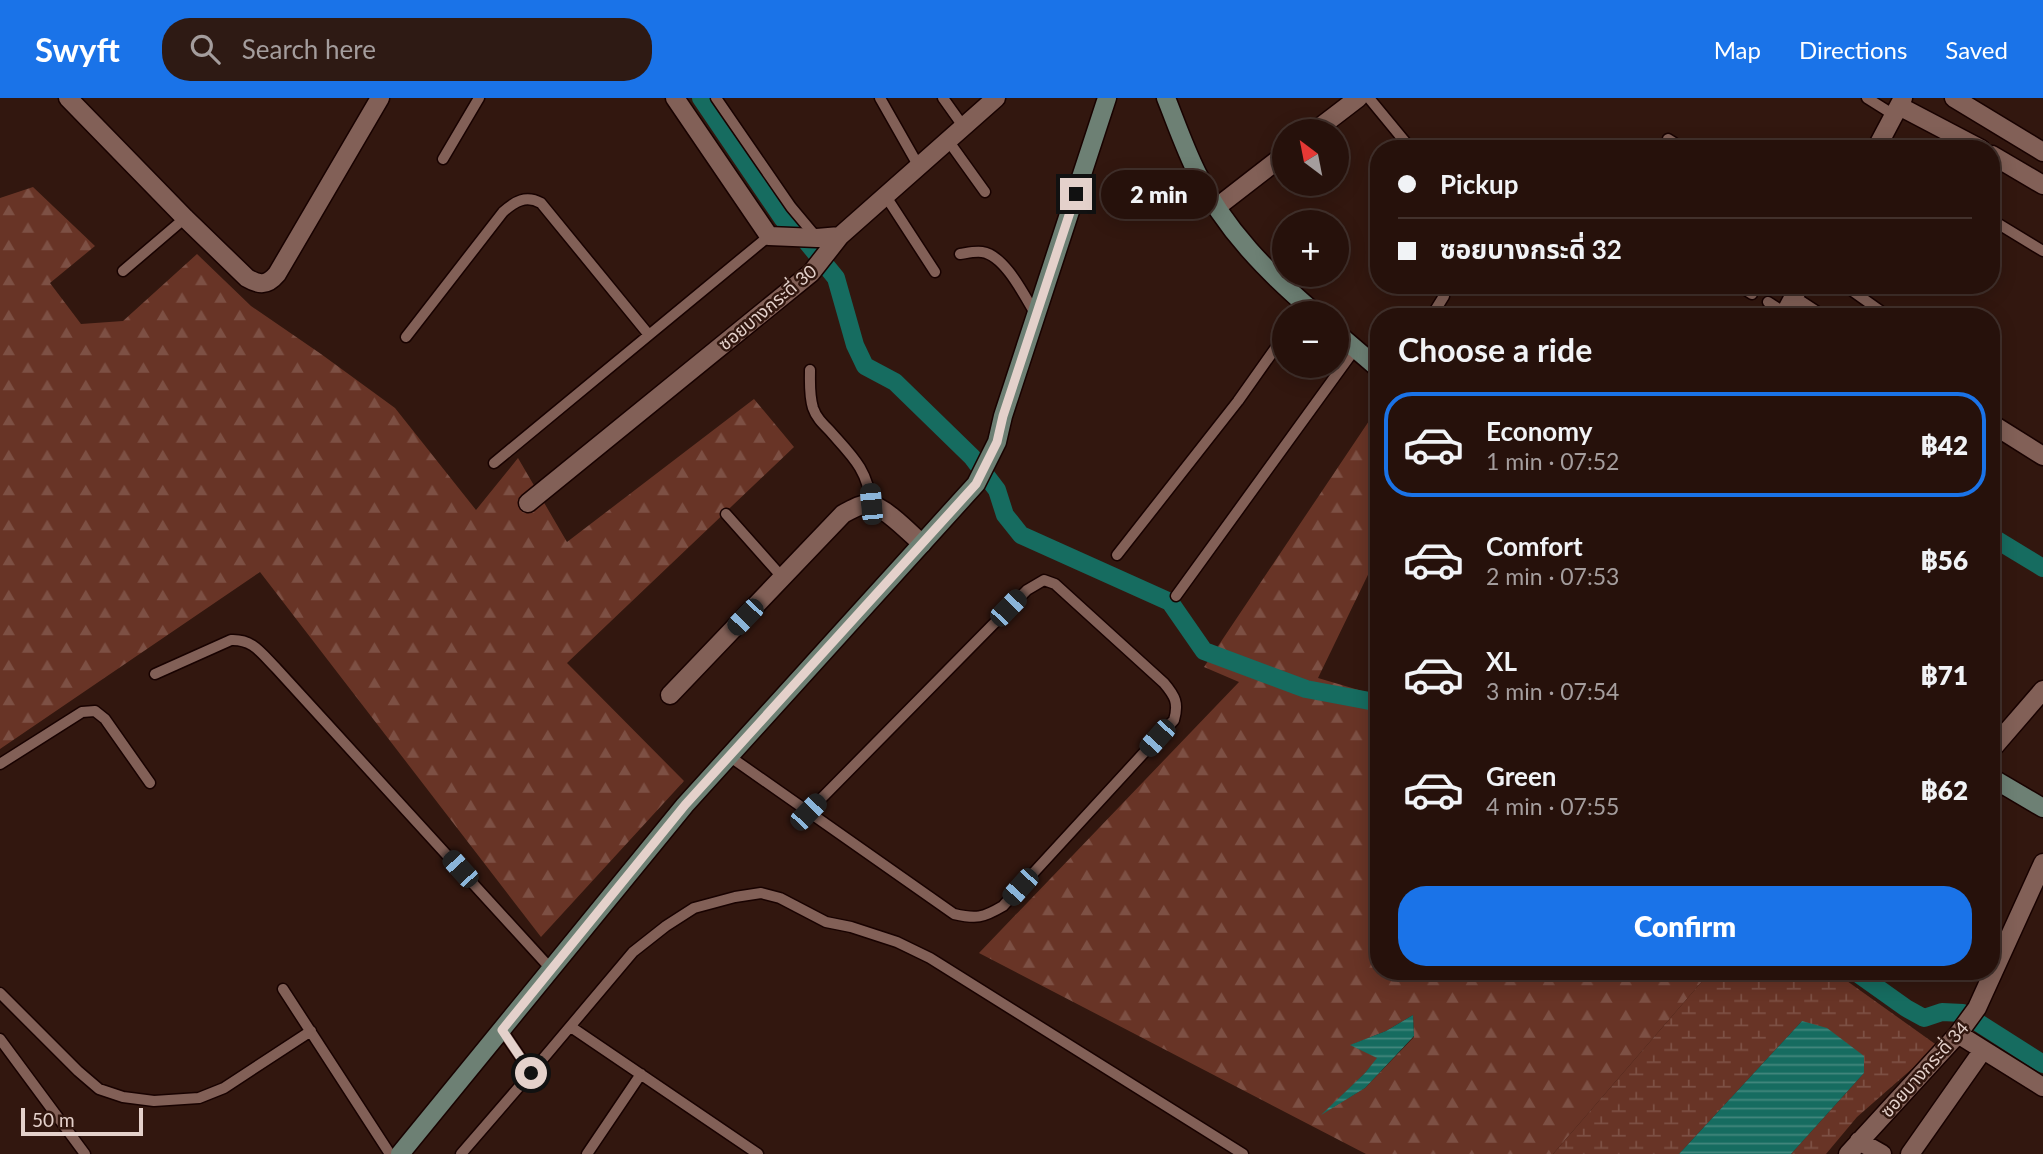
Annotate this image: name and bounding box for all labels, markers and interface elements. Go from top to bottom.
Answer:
search box [162,18,652,81]
text: Swyft [35,29,120,69]
icon: search [186,30,224,68]
text: Search here [242,33,376,65]
text: Map [1714,35,1761,64]
text: Directions [1799,35,1907,64]
text: Saved [1945,35,2008,64]
north arrow [1272,119,1349,196]
map controls [1272,119,1349,378]
text: Pickup [1440,168,1519,200]
callout: 2 min [1100,170,1216,218]
route end [1060,178,1092,210]
text: 2 min [1130,180,1188,208]
button: + [1272,210,1349,287]
text: ซอยบางกระดี่ 32 [1440,233,1622,265]
street label: ซอยบางกระดี่ 30 [713,259,820,354]
button: − [1272,301,1349,378]
text: Choose a ride [1398,330,1592,369]
icon: car [1402,413,1465,476]
text: Economy [1486,415,1592,447]
text: ฿42 [1920,429,1968,461]
text: 1 min · 07:52 [1486,447,1619,475]
car [859,482,884,526]
icon: car [1402,528,1465,591]
text: Comfort [1486,530,1583,562]
text: ฿56 [1920,544,1968,576]
text: 2 min · 07:53 [1486,562,1619,590]
car [986,586,1031,630]
car [723,595,768,639]
icon: car [1402,643,1465,706]
text: XL [1486,645,1517,677]
text: ฿71 [1920,659,1968,691]
text: 3 min · 07:54 [1486,677,1619,705]
car [1136,715,1179,761]
icon: car [1402,758,1465,821]
text: Green [1486,760,1556,792]
text: ฿62 [1920,774,1968,806]
car [786,790,831,834]
text: 4 min · 07:55 [1486,792,1619,820]
car [439,846,482,892]
car [999,864,1042,910]
button: Confirm [1398,886,1972,966]
street label: ซอยบางกระดี่ 34 [1875,1016,1973,1121]
route start [515,1057,547,1089]
scale bar [21,1105,144,1137]
text: 50 m [32,1108,75,1131]

